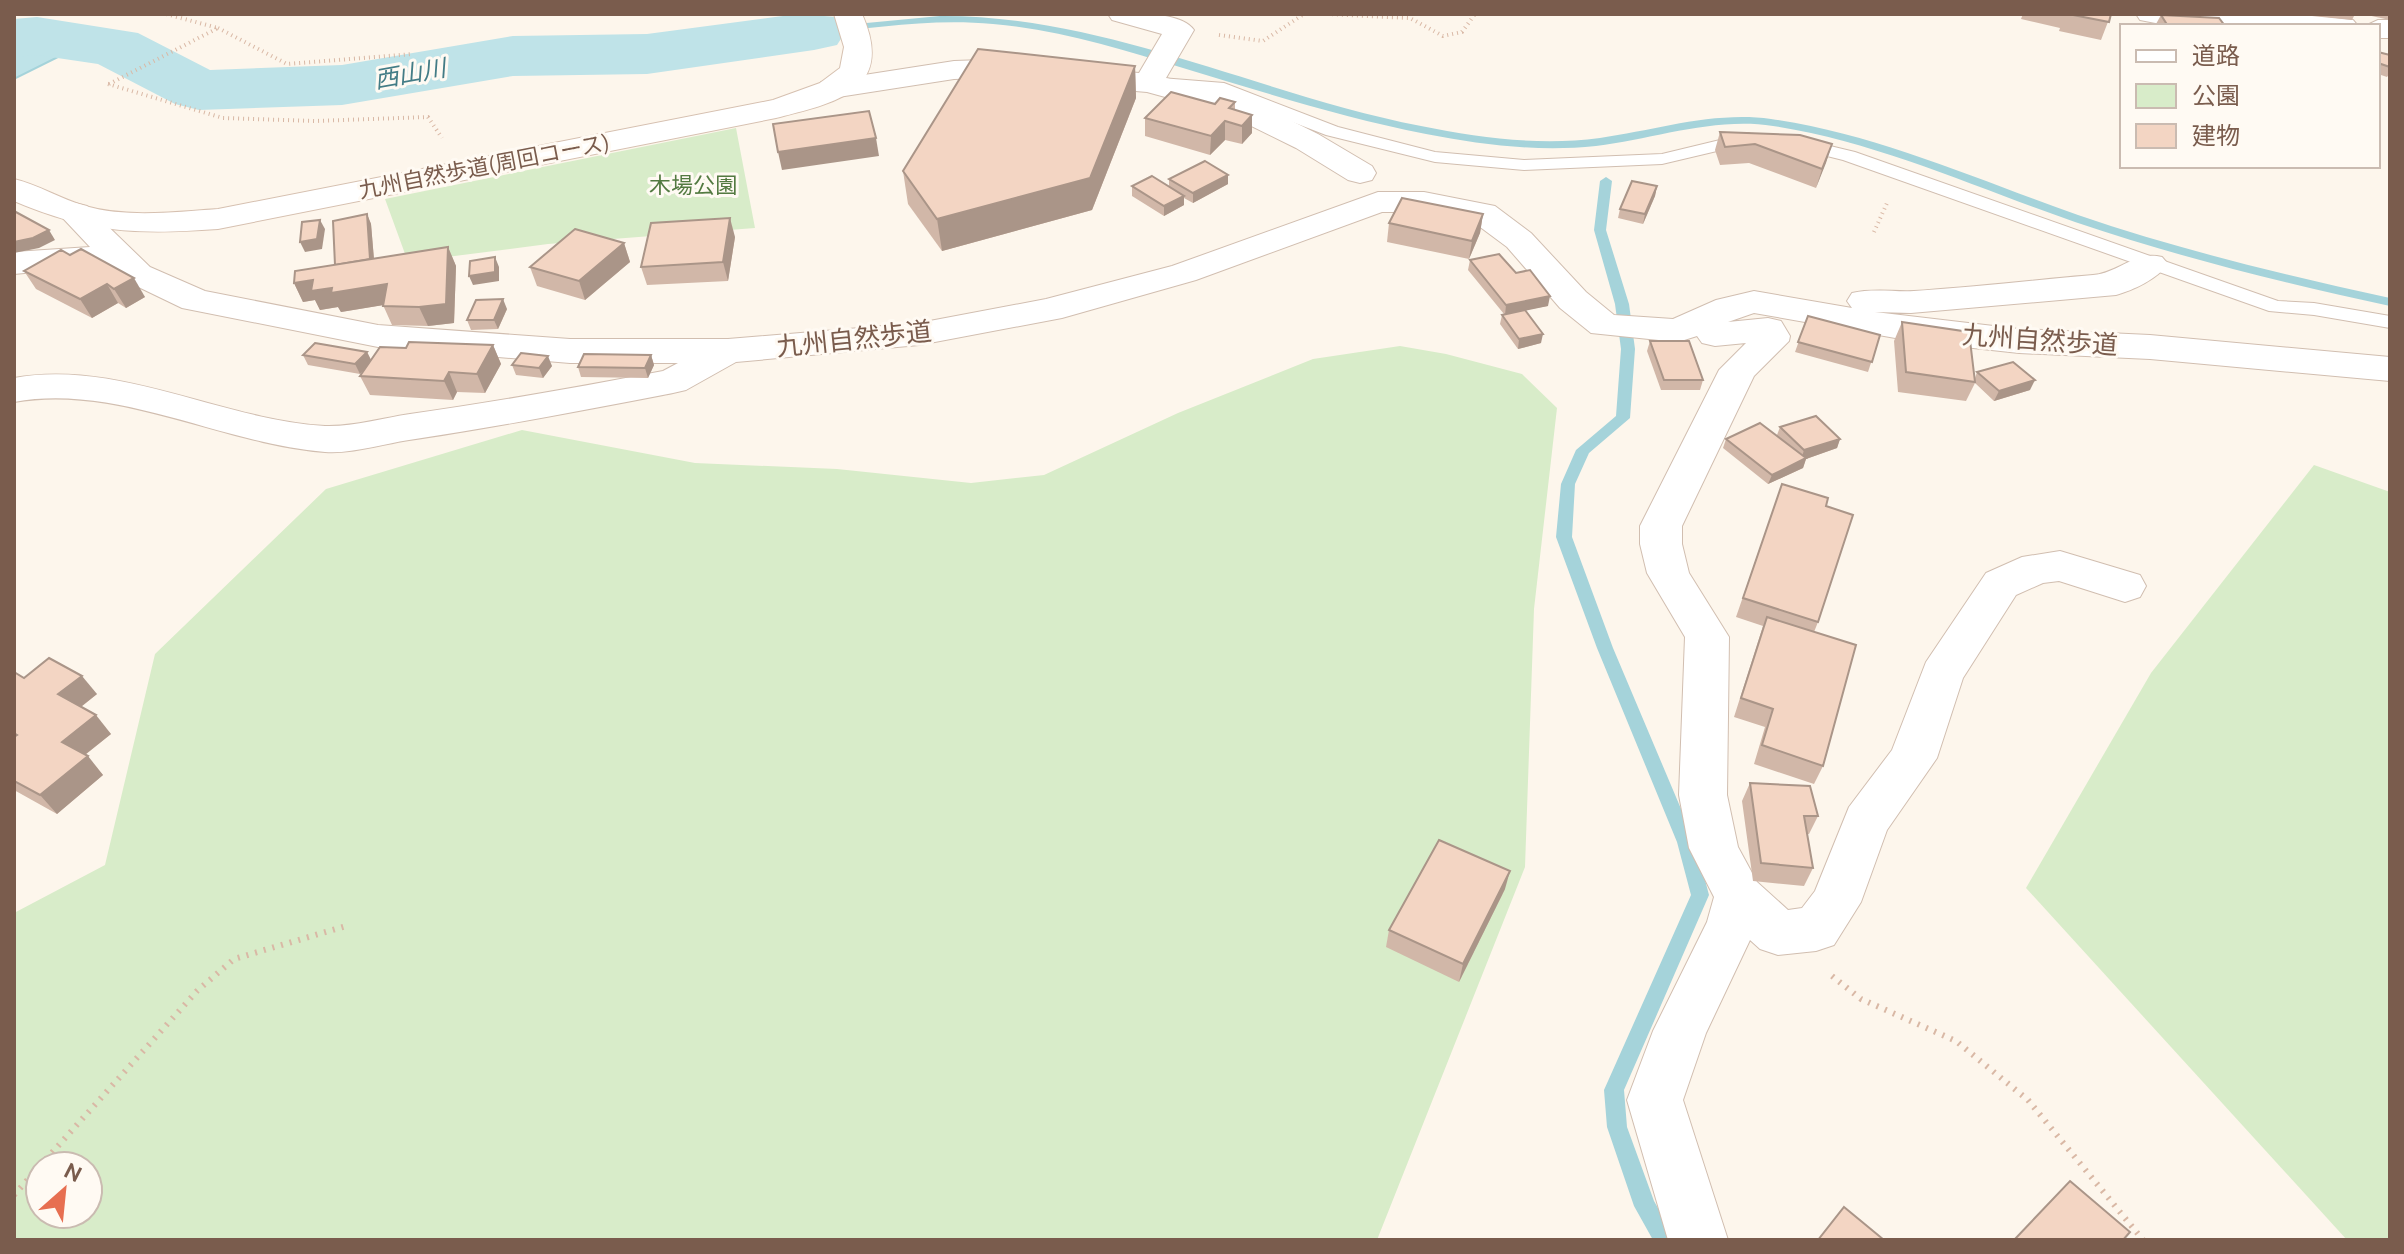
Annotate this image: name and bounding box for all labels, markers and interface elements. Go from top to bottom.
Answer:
legend [2120,24,2380,168]
text: 道路 [2192,42,2240,69]
water label: 西山川 [372,53,451,93]
text: 公園 [2192,82,2240,109]
text: 建物 [2192,122,2240,149]
street label: 九州自然歩道(周回コース) [356,129,612,203]
park label: 木場公園 [649,172,737,197]
street label: 九州自然歩道 [775,316,933,361]
street label: 九州自然歩道 [1961,320,2119,359]
north arrow [24,1150,104,1230]
text: N [60,1157,86,1187]

